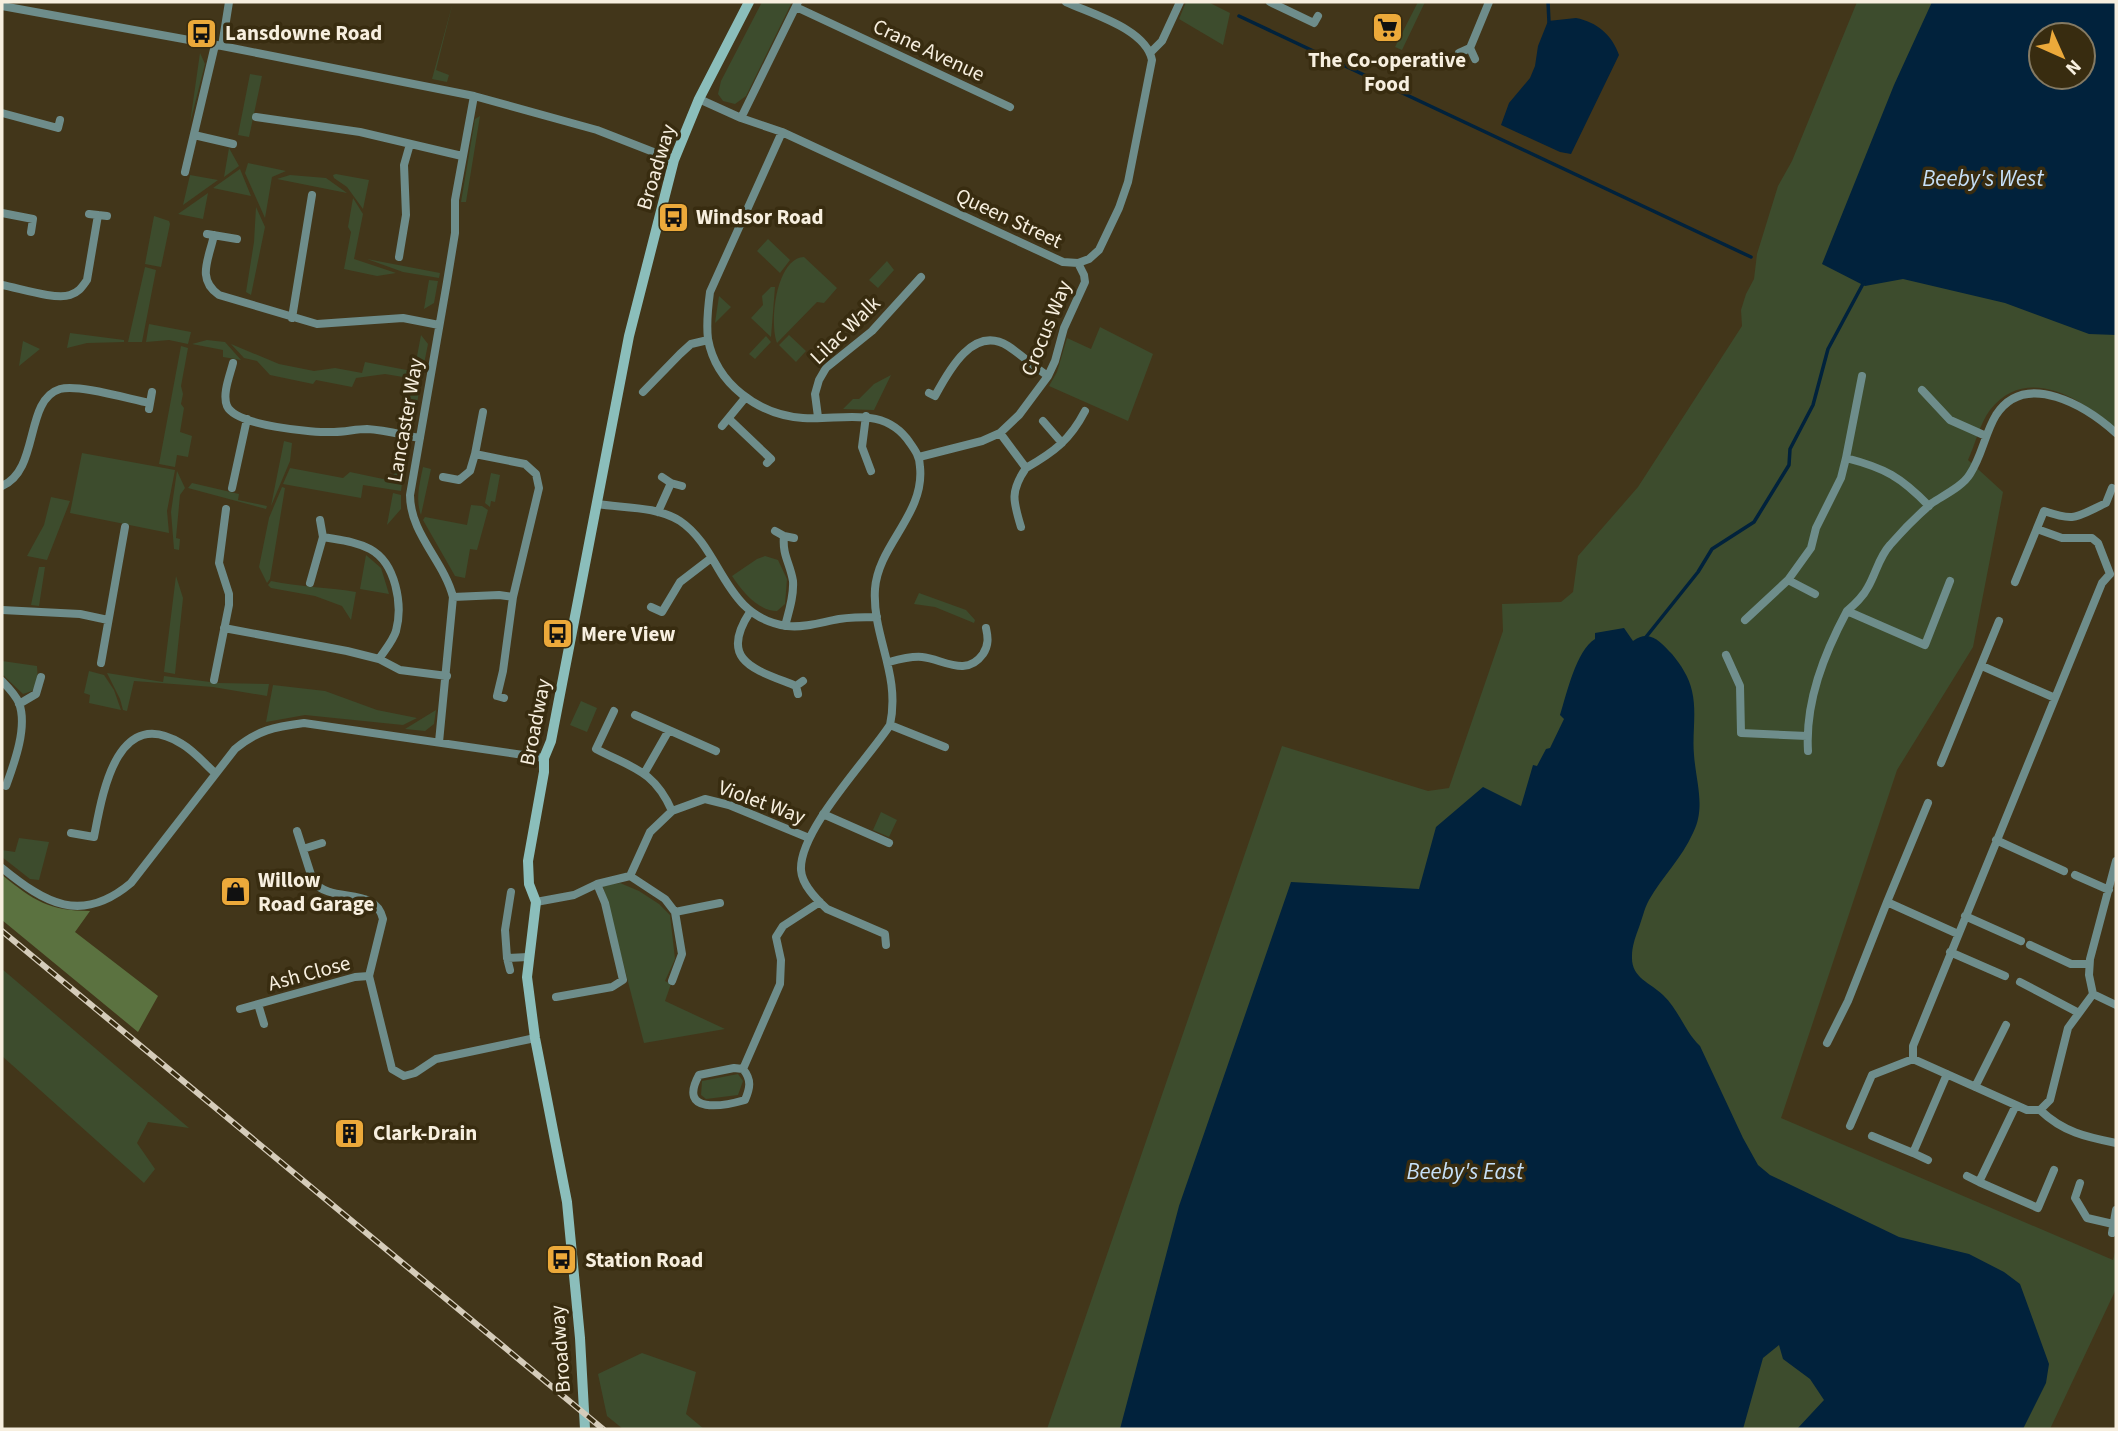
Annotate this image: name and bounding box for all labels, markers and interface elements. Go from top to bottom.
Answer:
street label: Crane Avenue [868,11,990,89]
supermarket icon: The Co-operative Food [1370,11,1404,45]
bus stop icon: Lansdowne Road [185,16,219,50]
place label: Lansdowne Road [225,18,382,48]
north arrow [2027,21,2097,91]
place label: The Co-operative Food [1308,45,1466,99]
text: N [2059,53,2087,81]
street label: Broadway [629,120,683,213]
water label: Beeby's West [1922,162,2044,195]
street label: Queen Street [951,180,1067,256]
bus stop icon: Windsor Road [656,200,690,234]
place label: Windsor Road [696,202,824,232]
street label: Crocus Way [1013,275,1079,380]
street label: Lilac Walk [803,288,887,371]
street label: Lancaster Way [379,355,431,485]
bus stop icon: Mere View [541,617,575,651]
place label: Mere View [581,619,676,649]
street label: Broadway [512,676,558,768]
street label: Violet Way [714,772,810,832]
place label: Willow Road Garage [258,865,375,919]
shop icon: Willow Road Garage [218,875,252,909]
street label: Ash Close [264,948,354,998]
building icon: Clark-Drain [333,1116,367,1150]
place label: Clark-Drain [373,1118,477,1148]
water label: Beeby's East [1406,1155,1524,1188]
bus stop icon: Station Road [545,1243,579,1277]
place label: Station Road [585,1245,703,1275]
street label: Broadway [542,1304,578,1394]

